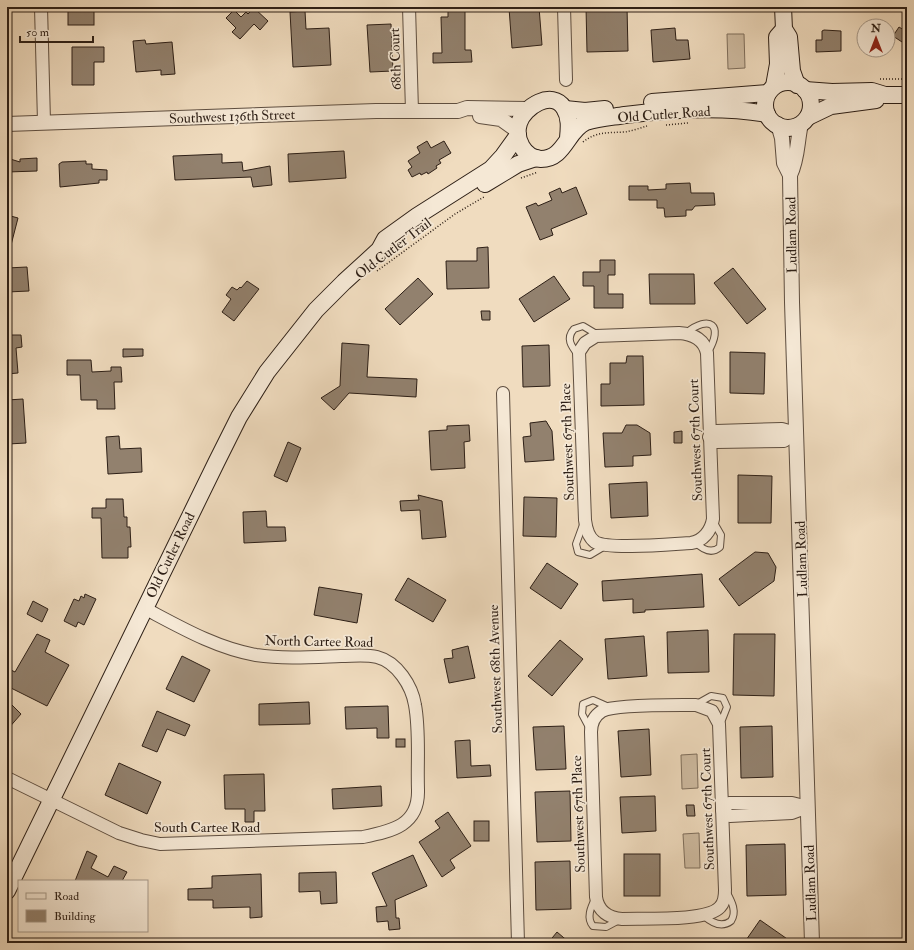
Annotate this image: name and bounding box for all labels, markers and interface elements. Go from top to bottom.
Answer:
scale bar [20,18,93,44]
north arrow [856,18,896,58]
text: N [870,22,882,35]
text: 50 m [26,25,50,40]
street label: 68th Court [386,27,405,90]
street label: Old Cutler Road [617,103,711,126]
street label: Southwest 136th Street [169,106,296,127]
street label: Ludlam Road [782,196,801,273]
street label: Old Cutler Trail [352,214,435,283]
street label: Southwest 67th Court [685,378,706,501]
street label: Southwest 67th Place [557,383,578,501]
street label: Old Cutler Road [142,509,199,601]
street label: Ludlam Road [792,520,811,598]
street label: Southwest 68th Avenue [485,604,506,734]
street label: North Cartee Road [265,632,374,651]
street label: Southwest 67th Court [697,747,718,870]
street label: Southwest 67th Place [568,755,589,873]
street label: South Cartee Road [154,819,260,836]
street label: Ludlam Road [801,844,820,922]
legend [18,880,148,932]
text: Road [54,889,79,904]
text: Building [54,909,97,924]

